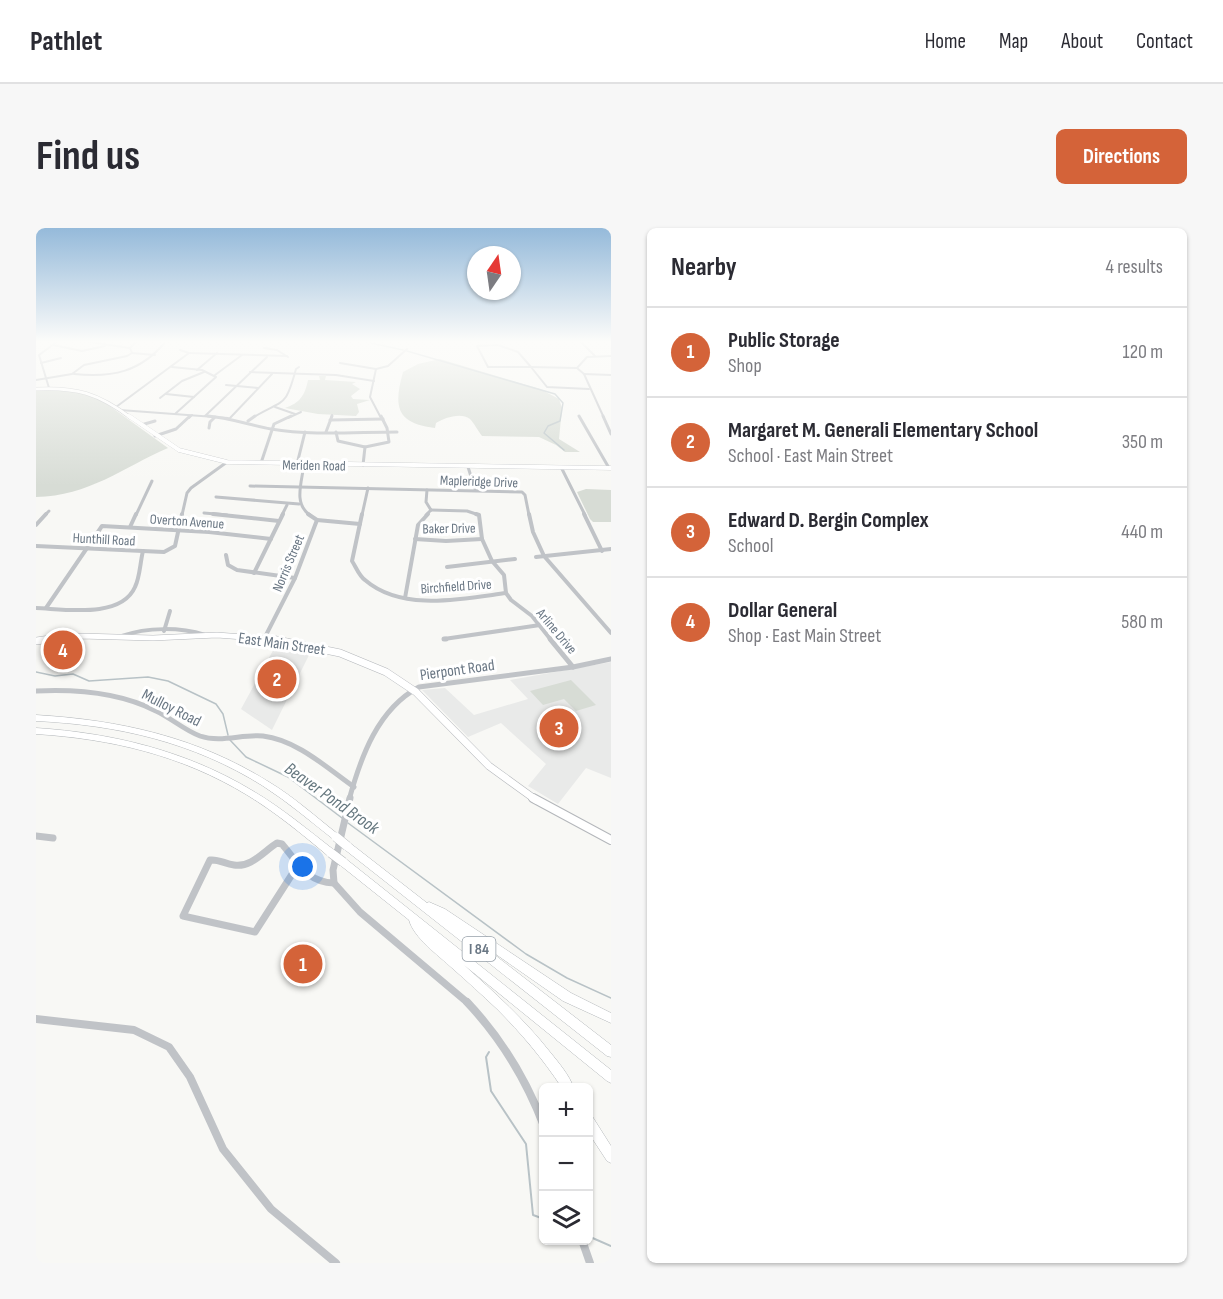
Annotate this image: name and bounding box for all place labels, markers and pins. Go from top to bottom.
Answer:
pin: 4 [44,628,82,672]
pin: 2 [258,656,296,702]
pin: 3 [540,706,578,750]
pin: 1 [284,942,322,986]

